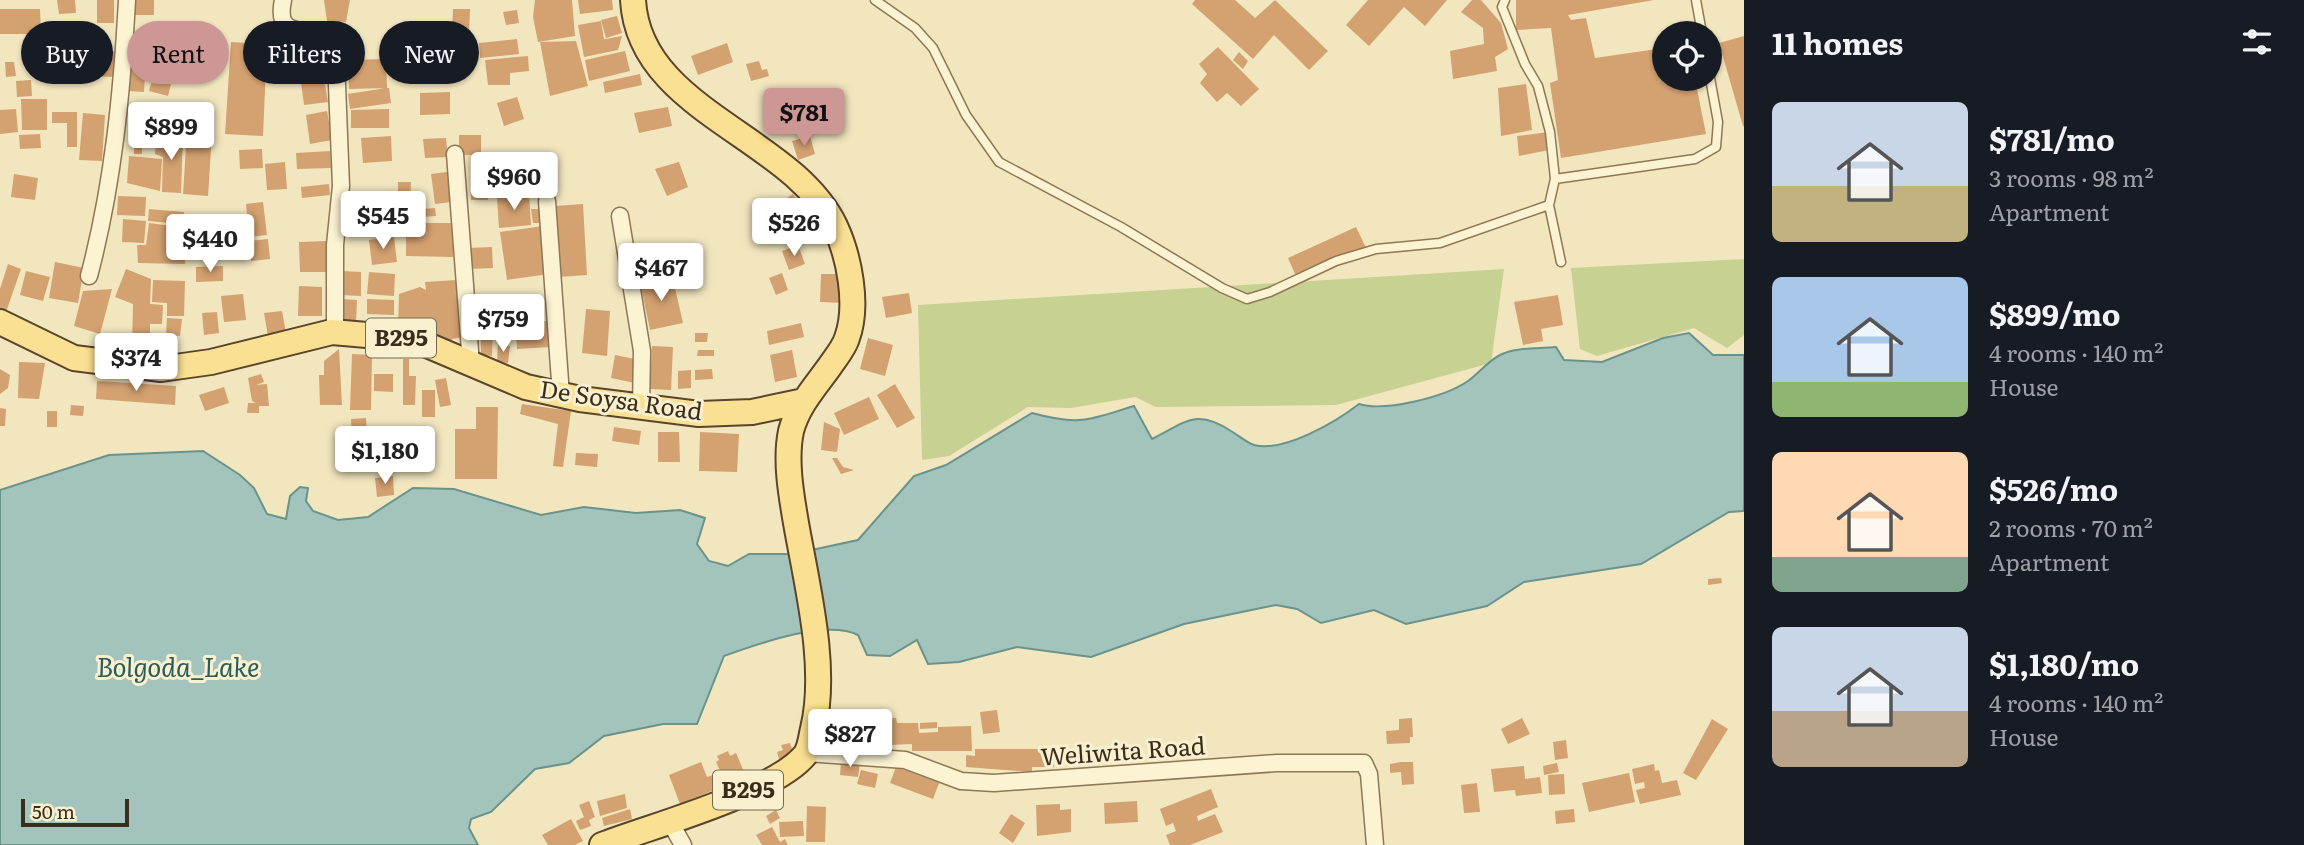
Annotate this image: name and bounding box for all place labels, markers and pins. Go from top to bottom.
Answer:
pin: $781 [763,88,845,148]
pin: $899 [130,102,212,162]
pin: $960 [473,152,555,212]
pin: $545 [342,191,424,251]
pin: $526 [753,198,835,258]
pin: $440 [169,215,251,274]
pin: $467 [620,244,702,303]
pin: $759 [462,294,544,354]
pin: $374 [95,334,177,393]
pin: $1,180 [328,426,442,486]
pin: $827 [809,710,891,769]

